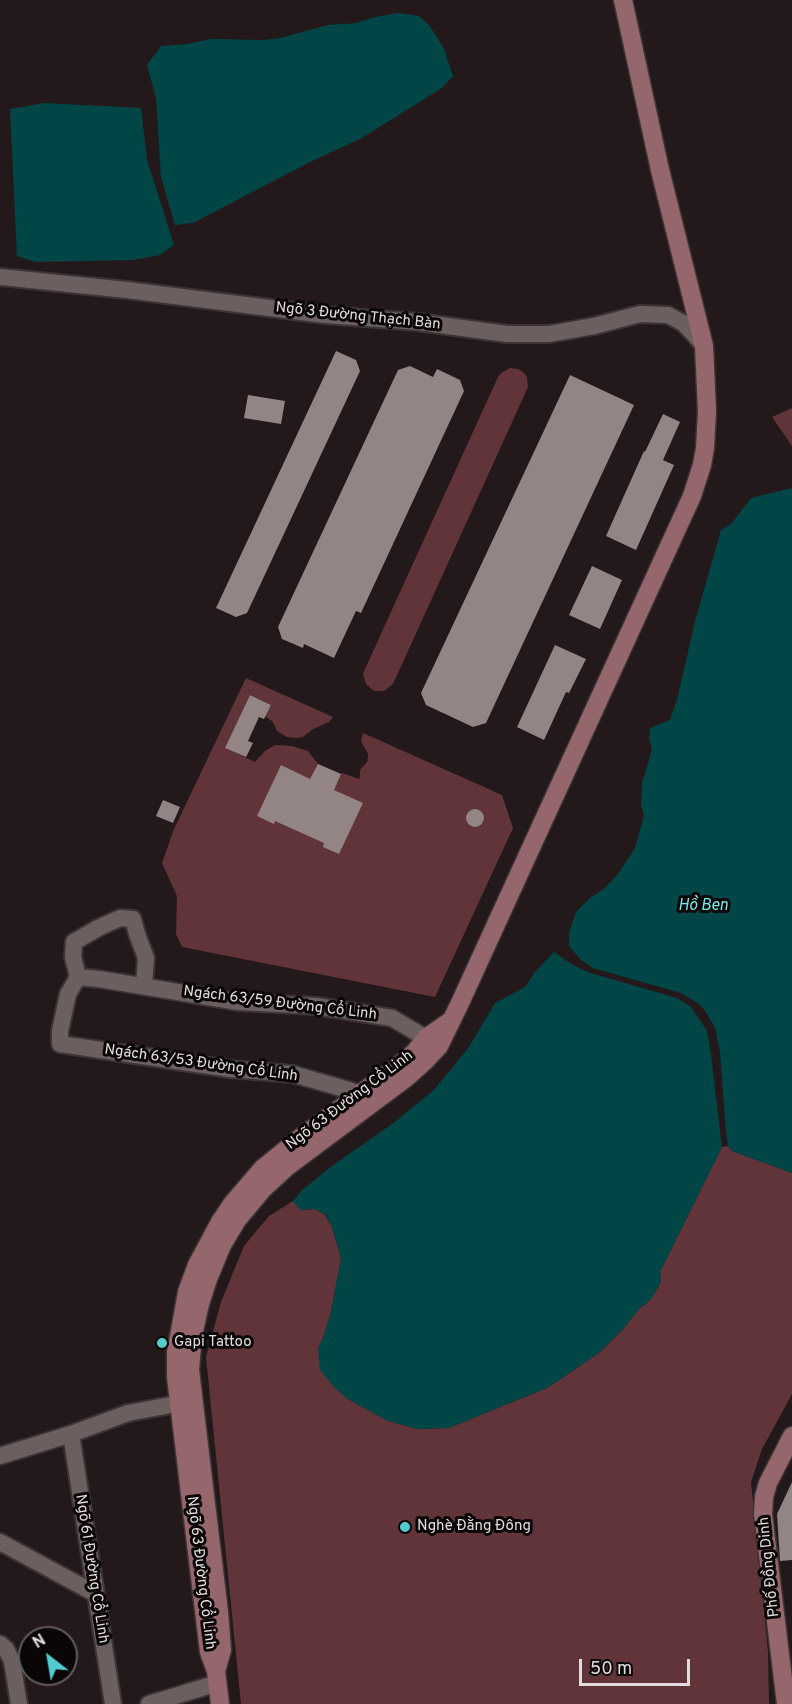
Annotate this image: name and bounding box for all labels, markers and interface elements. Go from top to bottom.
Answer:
street label: Ngõ 3 Đường Thạch Bàn [275,299,441,335]
water label: Hồ Ben [678,897,728,917]
street label: Ngách 63/59 Đường Cổ Linh [182,983,378,1025]
street label: Ngách 63/53 Đường Cổ Linh [103,1042,299,1086]
street label: Ngõ 63 Đường Cổ Linh [283,1047,417,1155]
place label: Gapi Tattoo [174,1334,252,1352]
marker: Gapi Tattoo [155,1336,169,1350]
street label: Ngõ 61 Đường Cổ Linh [70,1493,112,1645]
street label: Ngõ 63 Đường Cổ Linh [182,1495,218,1651]
street label: Phố Đồng Dinh [756,1516,784,1618]
place label: Nghè Đằng Đông [417,1518,531,1536]
marker: Nghè Đằng Đông [398,1520,412,1534]
north arrow [18,1626,78,1686]
text: N [30,1631,50,1654]
scale bar [582,1647,693,1685]
text: 50 m [590,1658,632,1681]

